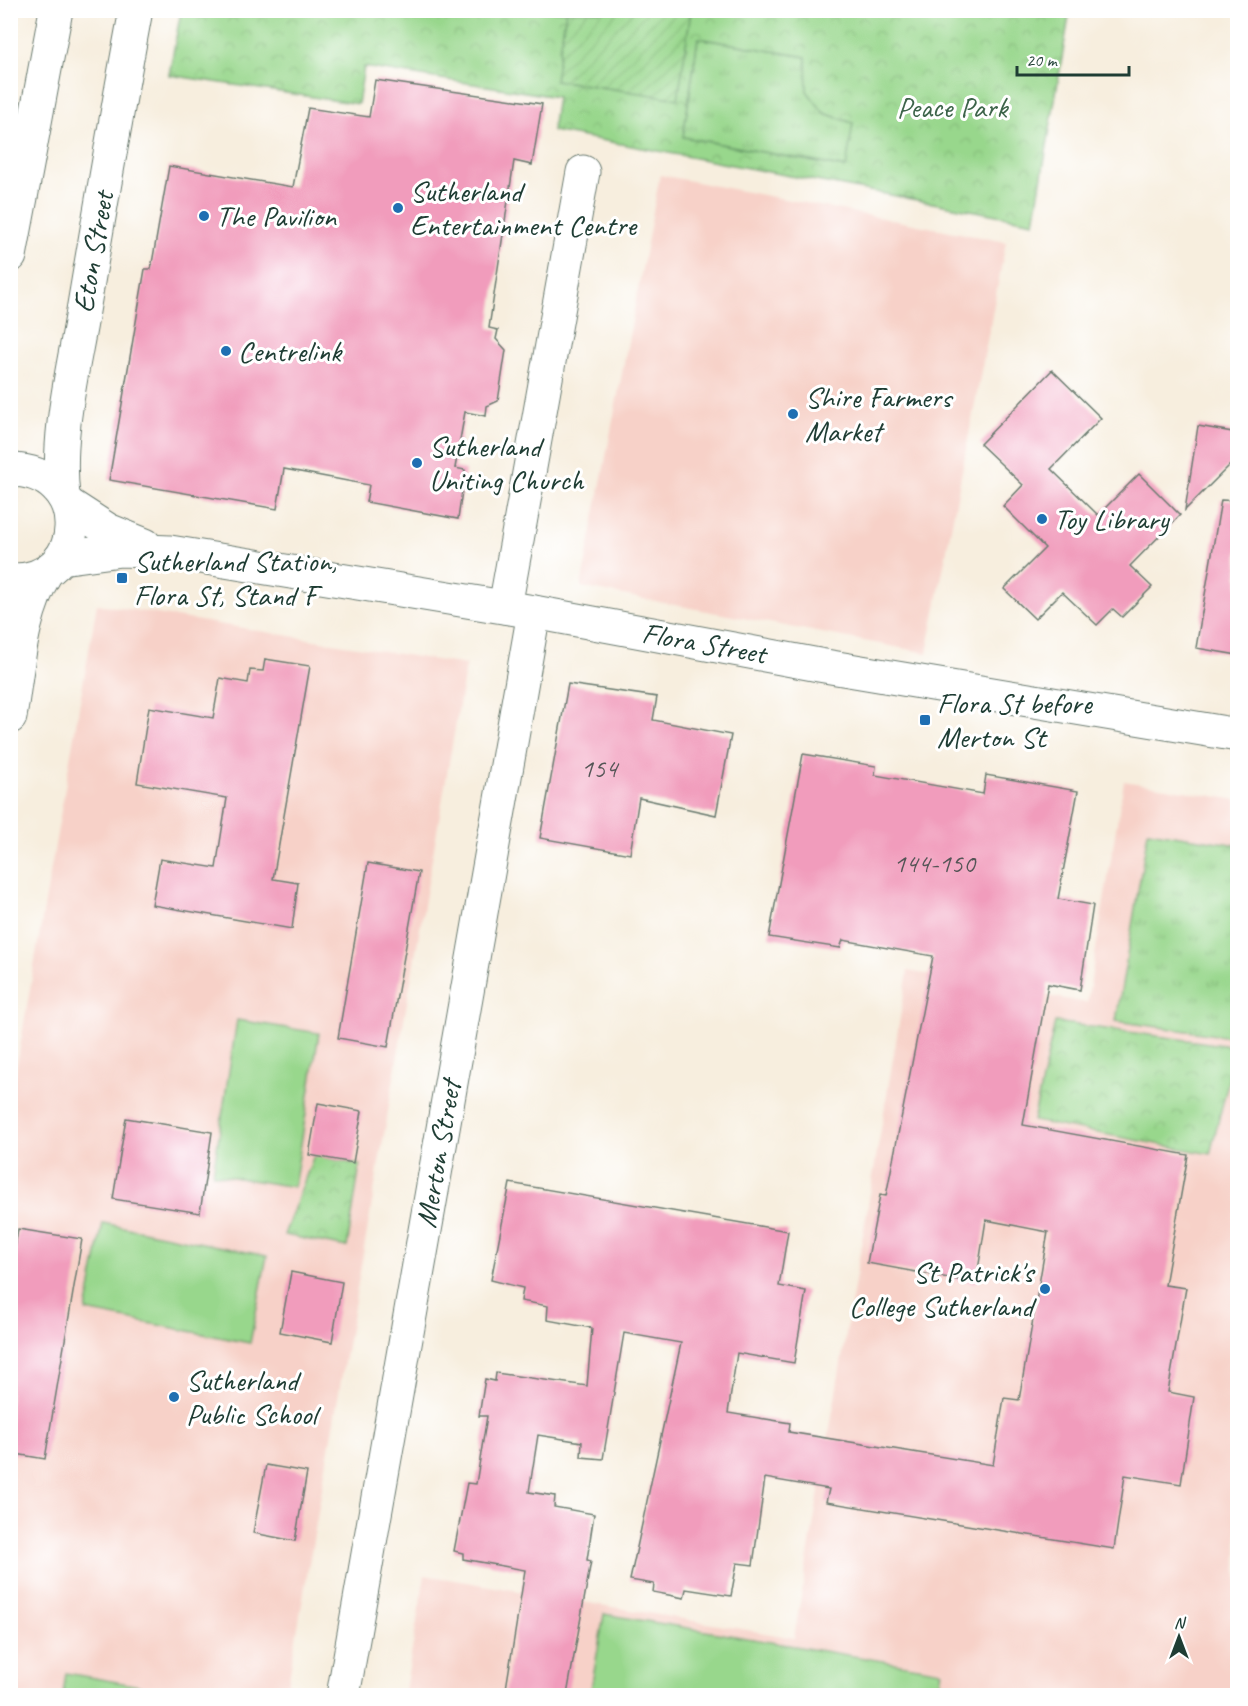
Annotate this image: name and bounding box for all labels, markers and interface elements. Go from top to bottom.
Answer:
scale bar [1017,39,1130,77]
text: 20 m [1026,49,1059,71]
park label: Peace Park [897,88,1009,126]
place label: Sutherland Entertainment Centre [410,172,638,244]
street label: Eton Street [64,186,123,315]
place label: The Pavilion [216,197,337,235]
marker: Sutherland Entertainment Centre [391,201,405,215]
marker: The Pavilion [197,209,211,223]
place label: Centrelink [238,332,343,370]
marker: Centrelink [219,344,233,358]
place label: Shire Farmers Market [805,378,954,450]
marker: Shire Farmers Market [786,407,800,421]
place label: Sutherland Uniting Church [429,427,585,499]
marker: Sutherland Uniting Church [410,456,424,470]
place label: Toy Library [1054,500,1170,538]
marker: Toy Library [1035,512,1049,526]
place label: Sutherland Station, Flora St, Stand F [134,542,337,614]
marker: Sutherland Station, Flora St, Stand F [115,571,129,585]
street label: Flora Street [639,613,772,673]
place label: Flora St before Merton St [937,684,1094,756]
marker: Flora St before Merton St [918,713,932,727]
house number: 154 [581,751,620,785]
house number: 144-150 [893,846,977,880]
street label: Merton Street [406,1073,470,1231]
place label: St Patrick's College Sutherland [849,1253,1037,1325]
marker: St Patrick's College Sutherland [1038,1282,1052,1296]
place label: Sutherland Public School [186,1361,321,1433]
marker: Sutherland Public School [167,1390,181,1404]
north arrow [1149,1607,1209,1667]
text: N [1174,1613,1187,1633]

